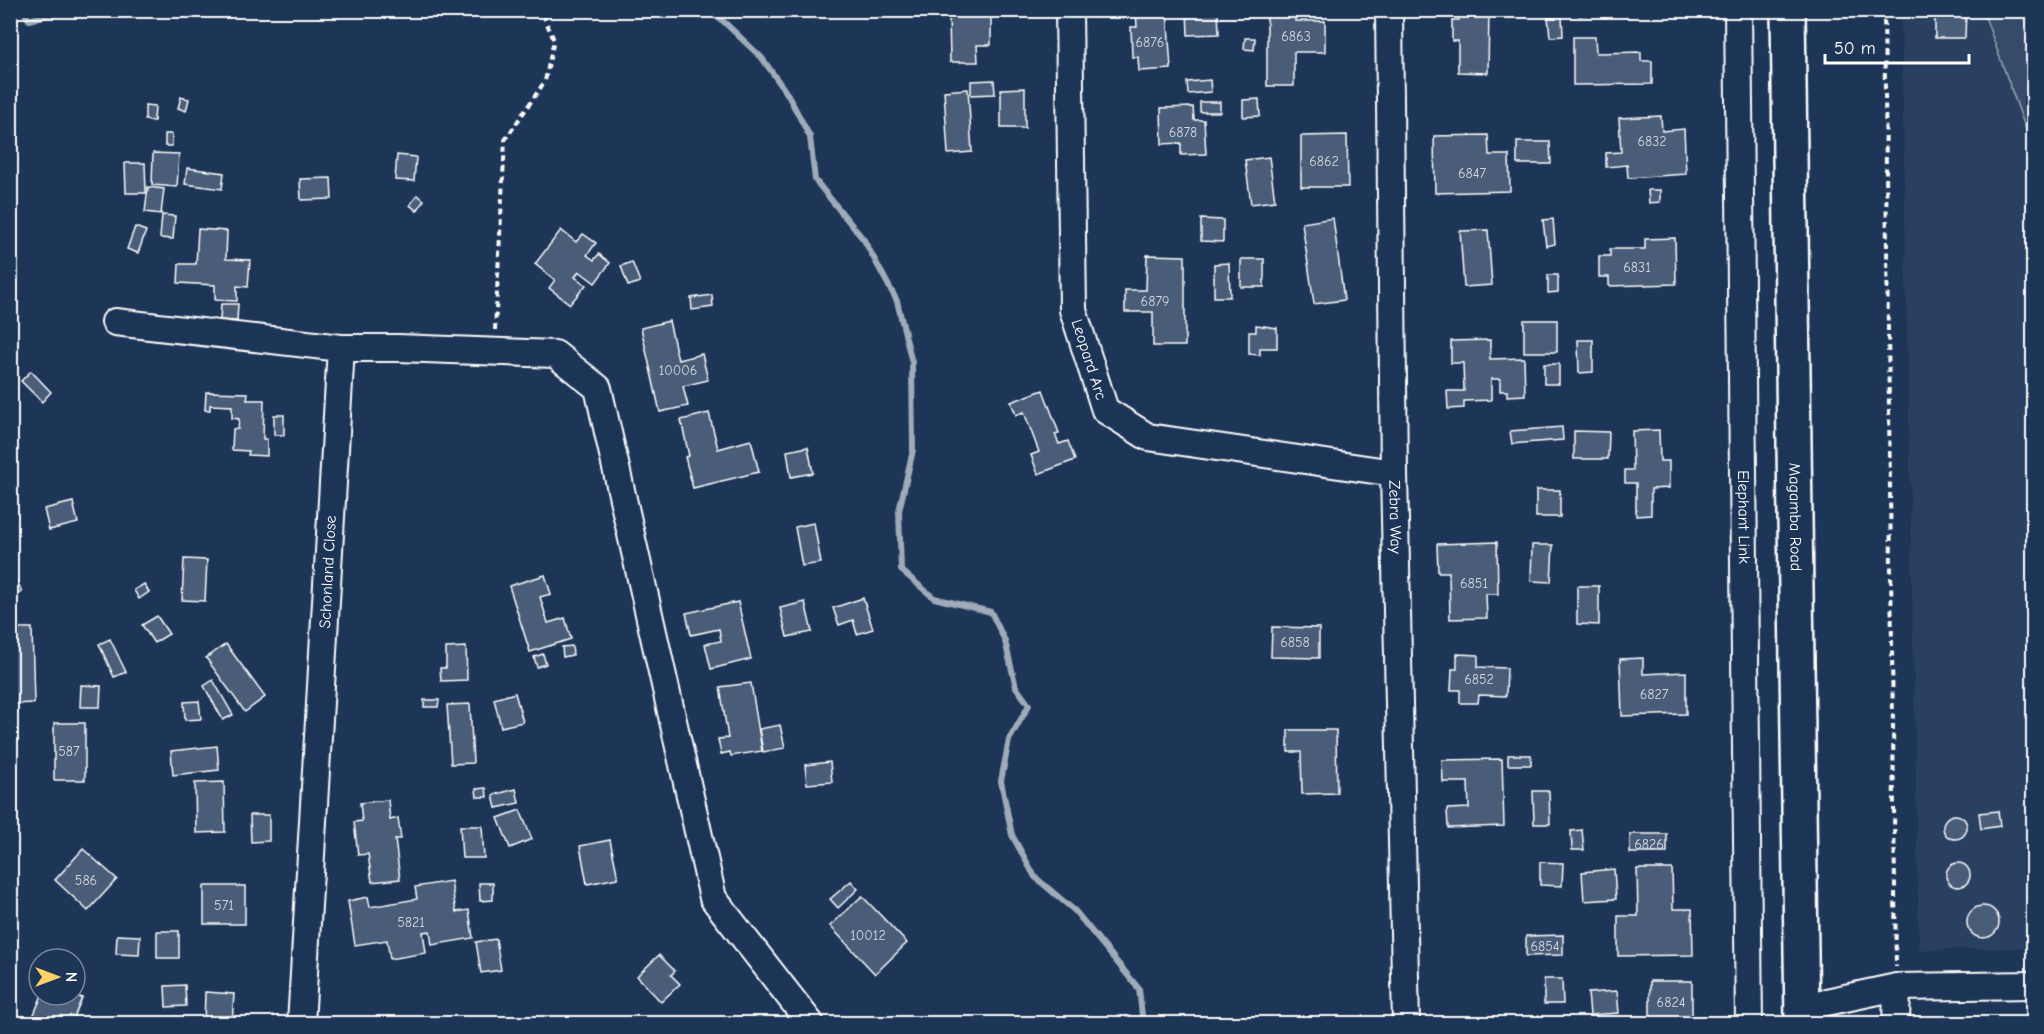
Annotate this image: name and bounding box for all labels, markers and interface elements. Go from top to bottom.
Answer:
scale bar [1825,27,1969,65]
house number: 6863 [1281,28,1311,45]
house number: 6876 [1136,34,1164,51]
text: 50 m [1834,38,1876,59]
house number: 6878 [1169,124,1197,141]
house number: 6832 [1637,133,1667,150]
house number: 6862 [1309,153,1339,170]
house number: 6847 [1458,165,1486,182]
house number: 6831 [1623,259,1651,276]
house number: 6879 [1141,293,1169,310]
street label: Leopard Arc [1068,317,1110,402]
house number: 10006 [659,362,697,379]
street label: Magamba Road [1785,463,1805,571]
street label: Elephant Link [1734,470,1753,564]
street label: Zebra Way [1385,480,1405,555]
street label: Schonland Close [316,515,340,629]
house number: 6851 [1460,575,1488,592]
house number: 6858 [1280,634,1310,651]
house number: 6852 [1464,671,1494,688]
house number: 6827 [1640,686,1669,703]
house number: 587 [58,743,80,760]
house number: 6826 [1634,836,1664,853]
house number: 586 [75,872,97,889]
house number: 571 [214,897,234,914]
house number: 5821 [397,914,425,931]
house number: 10012 [850,927,886,944]
house number: 6854 [1530,938,1560,955]
north arrow [27,947,87,1007]
text: N [62,972,80,982]
house number: 6824 [1657,994,1686,1011]

